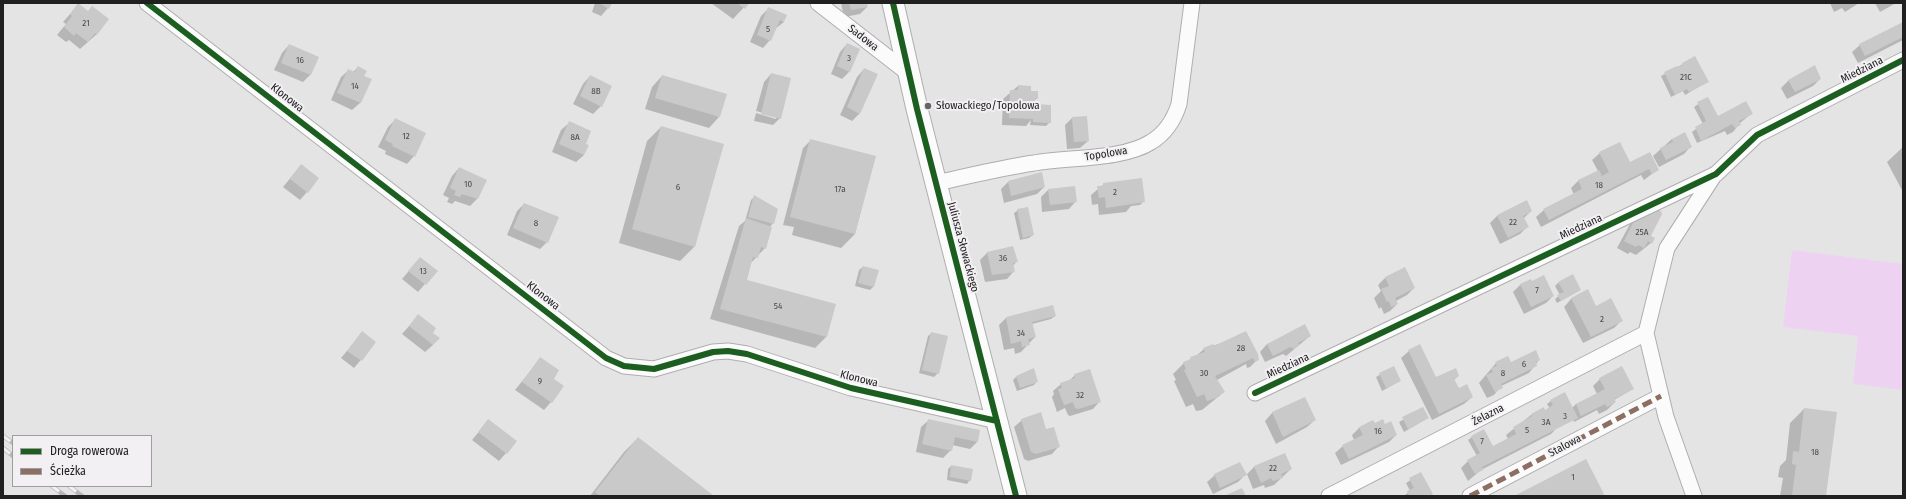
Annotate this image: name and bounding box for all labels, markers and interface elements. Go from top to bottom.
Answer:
house number: 21 [82,18,90,28]
street label: Sadowa [845,22,881,54]
house number: 5 [766,24,770,34]
house number: 3 [847,53,851,63]
street label: Miedziana [1839,54,1885,86]
house number: 16 [296,55,304,65]
house number: 21C [1680,72,1692,82]
street label: Klonowa [268,81,306,115]
house number: 14 [351,81,359,91]
house number: 8B [591,86,601,96]
place label: Słowackiego/Topolowa [936,99,1040,113]
marker: Słowackiego/Topolowa [923,101,933,111]
house number: 12 [402,131,410,141]
house number: 8A [570,132,580,142]
street label: Topolowa [1084,144,1128,164]
house number: 10 [464,179,472,189]
house number: 18 [1595,180,1603,190]
house number: 6 [676,182,680,192]
house number: 17a [834,184,846,194]
house number: 2 [1113,187,1117,197]
street label: Juliusza Słowackiego [945,201,981,293]
street label: Miedziana [1558,211,1604,243]
house number: 22 [1509,217,1517,227]
house number: 8 [534,218,538,228]
house number: 25A [1636,227,1648,237]
house number: 36 [999,253,1007,263]
house number: 13 [419,266,427,276]
street label: Klonowa [524,279,562,313]
house number: 7 [1535,285,1539,295]
house number: 54 [774,301,782,311]
house number: 2 [1600,314,1604,324]
house number: 34 [1017,328,1025,338]
house number: 28 [1237,343,1245,353]
street label: Miedziana [1265,350,1311,382]
house number: 6 [1522,359,1526,369]
street label: Klonowa [839,368,879,390]
house number: 30 [1200,368,1208,378]
house number: 8 [1501,368,1505,378]
house number: 9 [538,376,542,386]
house number: 32 [1076,390,1084,400]
street label: Żelazna [1470,401,1506,429]
house number: 3 [1563,411,1567,421]
house number: 3A [1542,417,1550,427]
house number: 5 [1525,425,1529,435]
house number: 16 [1374,426,1382,436]
street label: Stalowa [1546,432,1584,460]
legend [12,435,152,487]
house number: 7 [1480,436,1484,446]
text: Droga rowerowa [50,444,129,458]
house number: 18 [1811,447,1819,457]
house number: 22 [1269,463,1277,473]
text: Ścieżka [50,464,86,478]
house number: 1 [1571,472,1575,482]

